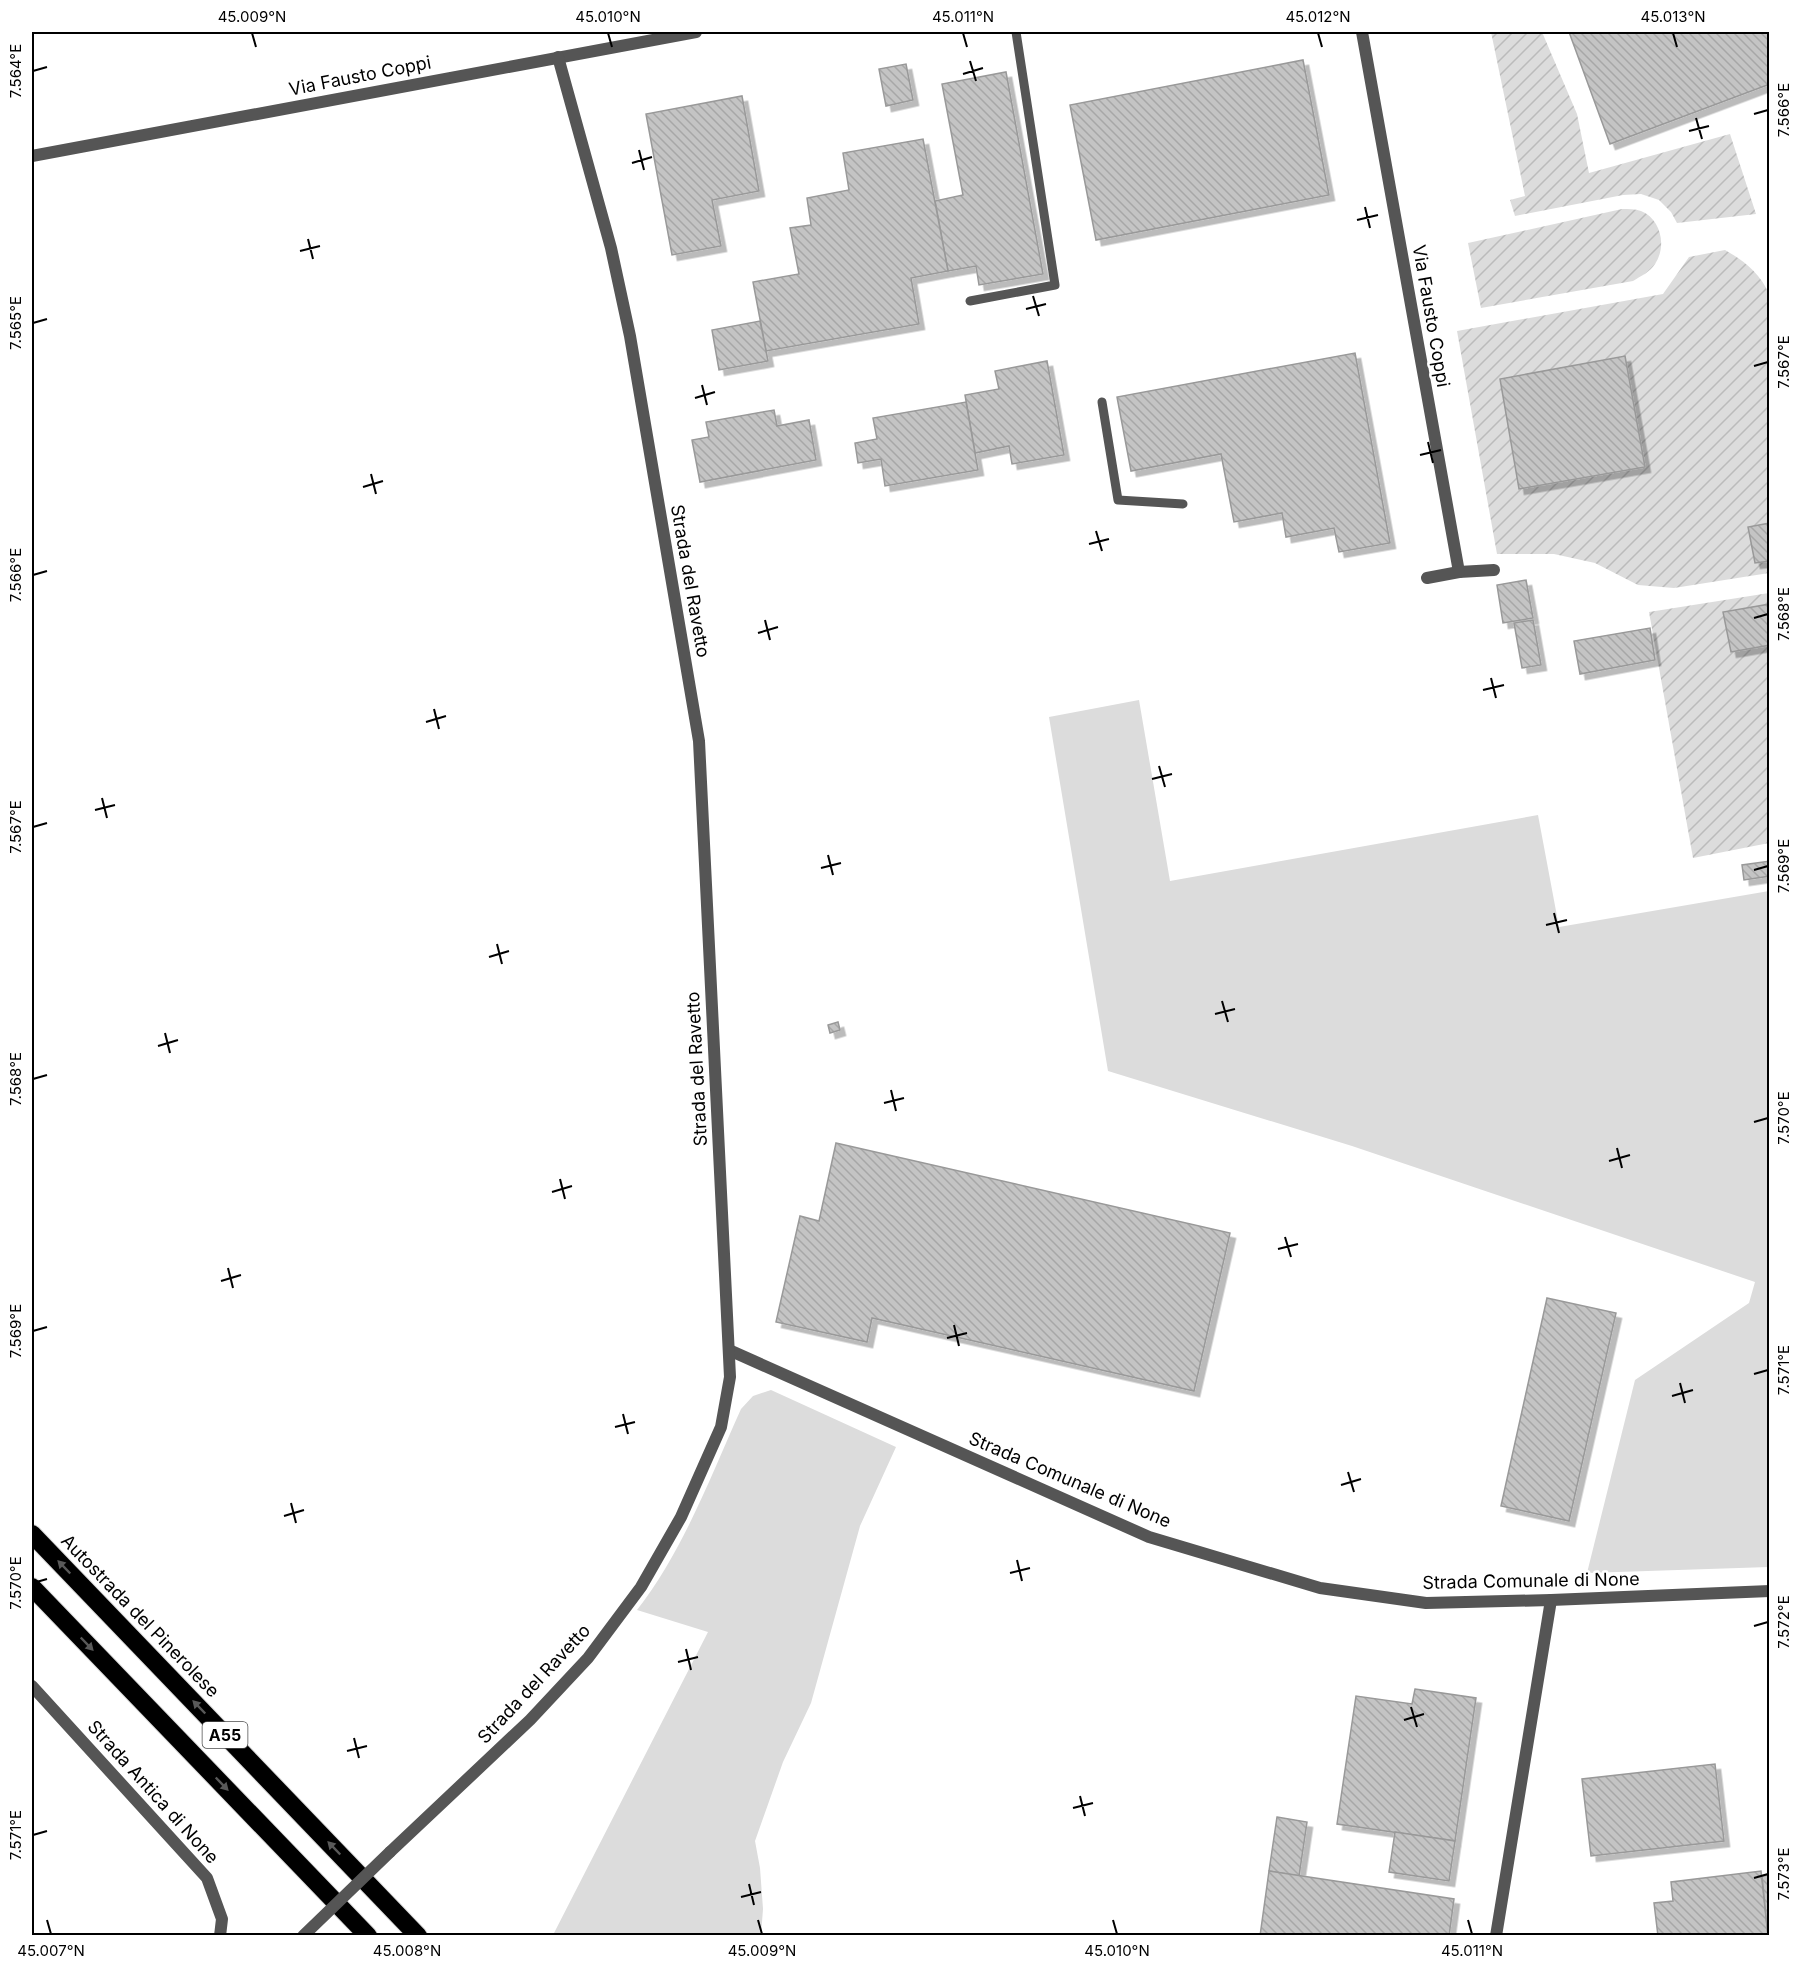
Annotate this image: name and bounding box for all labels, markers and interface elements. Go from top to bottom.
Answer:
text: 45.009°N [218,7,286,26]
text: 45.010°N [575,7,641,26]
text: 45.011°N [932,7,994,26]
text: 45.012°N [1285,7,1351,26]
text: 45.013°N [1640,7,1706,26]
text: 7.564°E [6,44,25,98]
street label: Via Fausto Coppi [287,51,433,100]
text: 7.566°E [1774,83,1793,137]
street label: Via Fausto Coppi [1409,243,1454,389]
text: 7.565°E [6,296,25,350]
text: 7.567°E [1774,335,1793,389]
street label: Strada del Ravetto [667,503,714,659]
text: 7.566°E [6,548,25,602]
text: 7.568°E [1774,587,1793,641]
text: 7.567°E [6,800,25,854]
text: 7.569°E [1774,839,1793,893]
street label: Strada del Ravetto [682,991,711,1147]
text: 7.568°E [6,1052,25,1106]
text: 7.570°E [1774,1091,1793,1145]
text: 7.569°E [6,1304,25,1358]
text: 7.571°E [1774,1345,1793,1395]
street label: Strada Comunale di None [966,1427,1174,1532]
street label: Autostrada del Pinerolese [57,1530,224,1701]
text: 7.570°E [6,1556,25,1610]
one-way arrow [57,1560,71,1574]
street label: Strada Comunale di None [1422,1568,1640,1593]
text: 7.572°E [1774,1595,1793,1649]
street label: Strada del Ravetto [473,1620,594,1748]
one-way arrow [79,1637,93,1651]
one-way arrow [192,1700,206,1715]
street label: Strada Antica di None [84,1716,223,1868]
road number: A55 [202,1722,248,1748]
one-way arrow [215,1777,229,1792]
text: 7.571°E [6,1810,25,1860]
one-way arrow [328,1841,341,1856]
text: 7.573°E [1774,1848,1793,1900]
text: 45.007°N [17,1941,85,1960]
text: 45.008°N [373,1941,441,1960]
text: 45.009°N [728,1941,796,1960]
text: 45.010°N [1084,1941,1150,1960]
text: 45.011°N [1441,1941,1503,1960]

